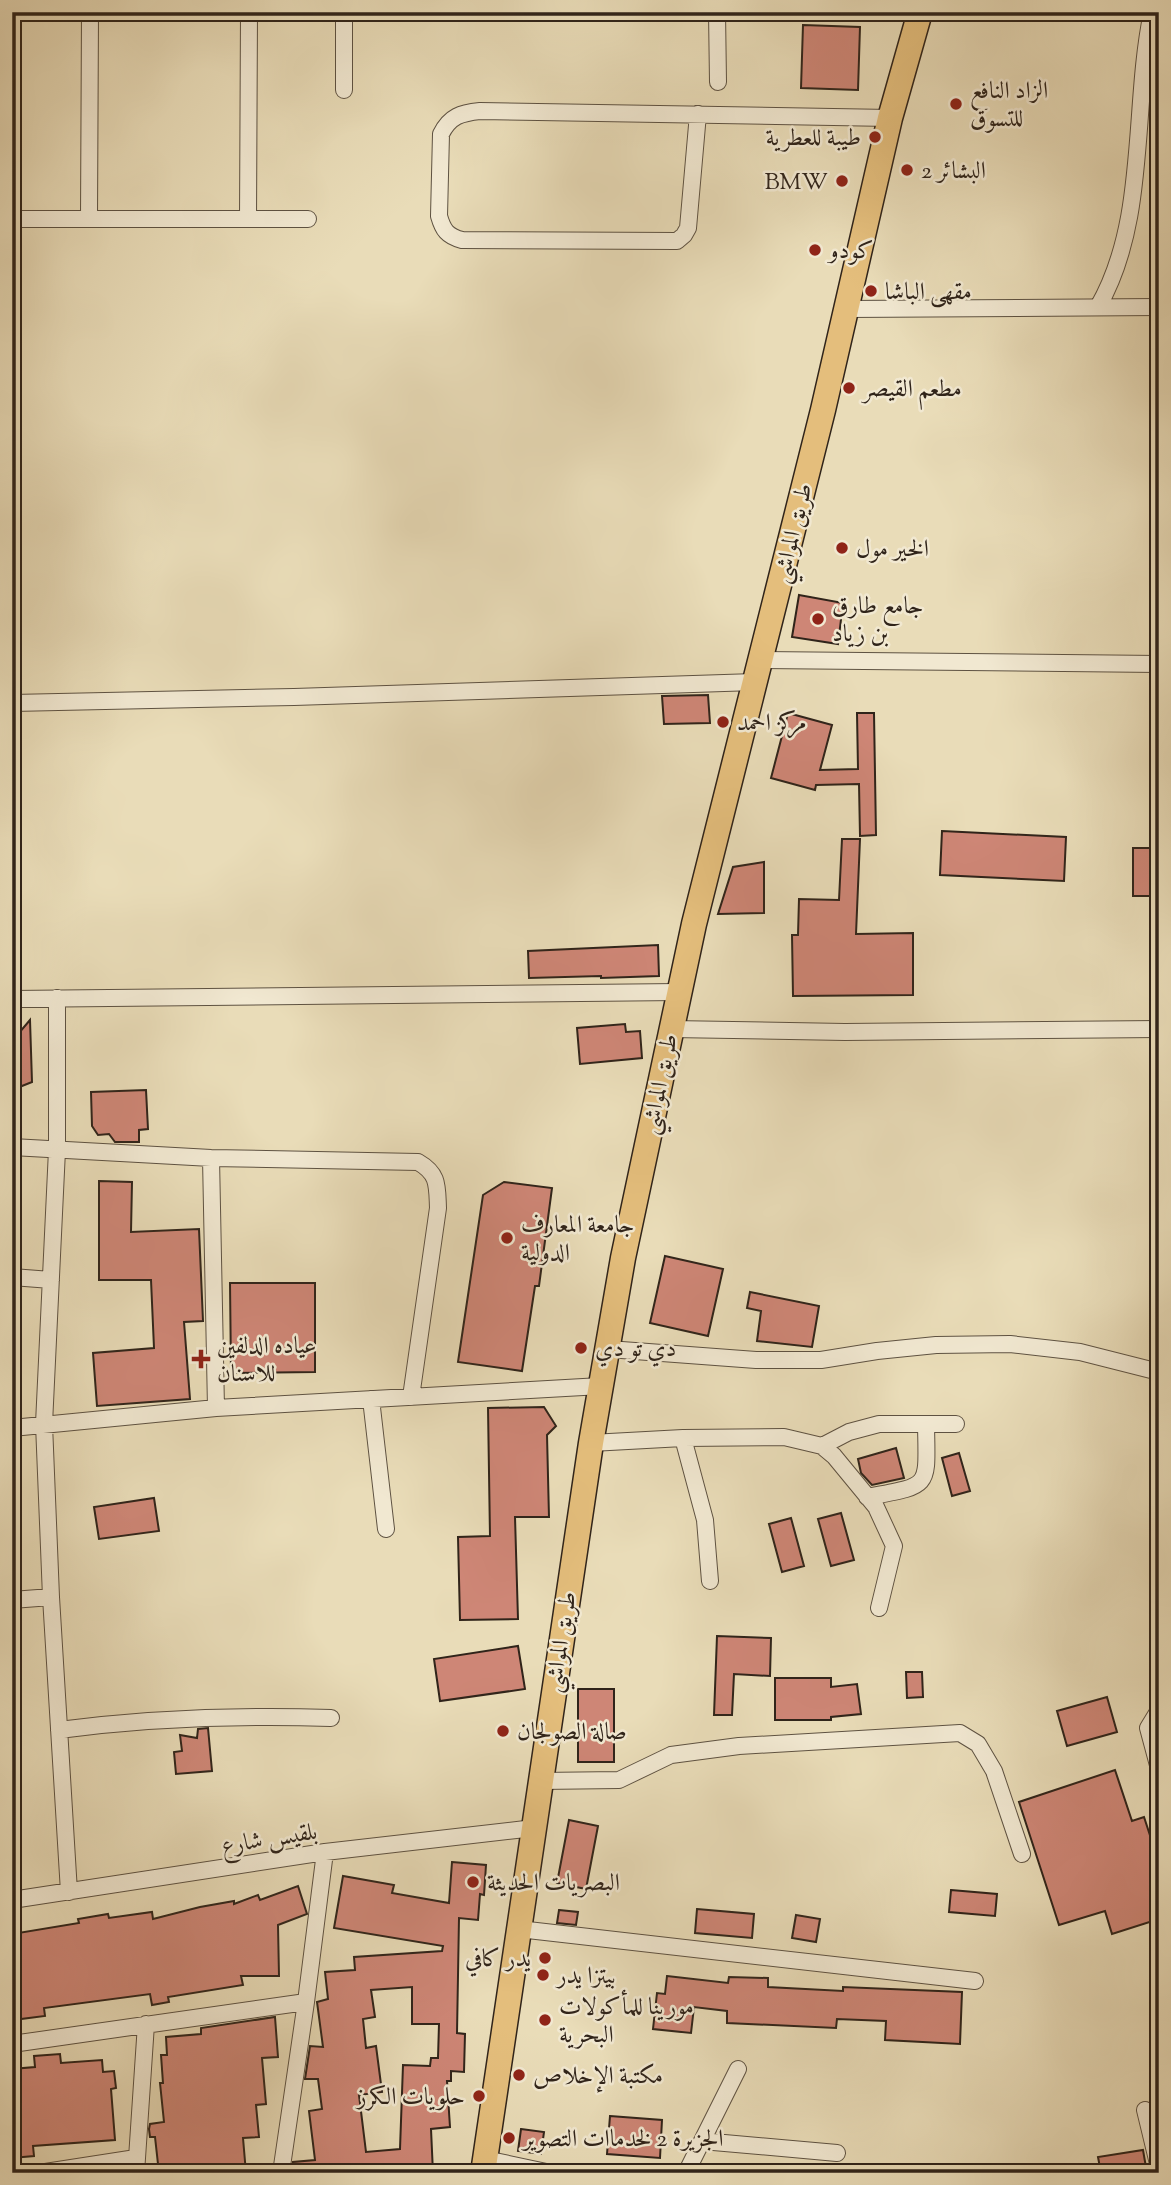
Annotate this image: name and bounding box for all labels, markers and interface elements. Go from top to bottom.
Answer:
place label: الزاد النافع للتسوق [970,75,1048,137]
marker: الزاد النافع للتسوق [948,96,964,112]
place label: طيبة للعطرية [766,122,861,156]
marker: طيبة للعطرية [867,129,883,145]
place label: البشائر 2 [921,155,986,189]
marker: البشائر 2 [899,162,915,178]
place label: BMW [765,166,828,200]
marker: BMW [834,173,850,189]
place label: كودو [826,235,874,269]
marker: كودو [807,242,823,258]
place label: مقهى الباشا [885,276,972,310]
marker: مقهى الباشا [863,283,879,299]
place label: مطعم القيصر [860,373,962,410]
marker: مطعم القيصر [841,380,857,396]
street label: طريق المواشي [765,480,826,588]
place label: الخير مول [856,533,929,567]
marker: الخير مول [834,540,850,556]
place label: جامع طارق بن زياد [832,590,924,652]
marker: جامع طارق بن زياد [810,611,826,627]
place label: مركز احمد [737,707,807,741]
marker: مركز احمد [715,714,731,730]
street label: طريق المواشي [634,1031,691,1138]
place label: جامعة المعارف الدولية [521,1209,635,1271]
marker: جامعة المعارف الدولية [499,1230,515,1246]
place label: عياده الدلفين للاسنان [217,1330,316,1392]
place label: دي تو دي [595,1333,676,1367]
marker: دي تو دي [573,1340,589,1356]
marker: عياده الدلفين للاسنان [191,1349,211,1369]
street label: طريق المواشي [537,1589,590,1696]
place label: صالة الصولجان [517,1716,627,1750]
marker: صالة الصولجان [495,1723,511,1739]
street label: بلقيس شارع [219,1816,320,1865]
place label: البصريات الحديثة [487,1867,620,1901]
marker: البصريات الحديثة [465,1874,481,1890]
place label: يدر كافي [465,1943,531,1977]
marker: يدر كافي [537,1950,553,1966]
place label: بيتزا يدر [555,1960,616,1994]
marker: بيتزا يدر [535,1967,551,1983]
place label: مورينا للمأكولات البحرية [559,1989,694,2053]
marker: مورينا للمأكولات البحرية [537,2012,553,2028]
place label: مكتبة الإخلاص [533,2060,663,2094]
marker: مكتبة الإخلاص [511,2067,527,2083]
place label: حلويات الكرز [355,2081,465,2115]
marker: حلويات الكرز [471,2088,487,2104]
place label: الجزيرة 2 لخدماات التصوير [520,2123,723,2157]
marker: الجزيرة 2 لخدماات التصوير [501,2130,517,2146]

